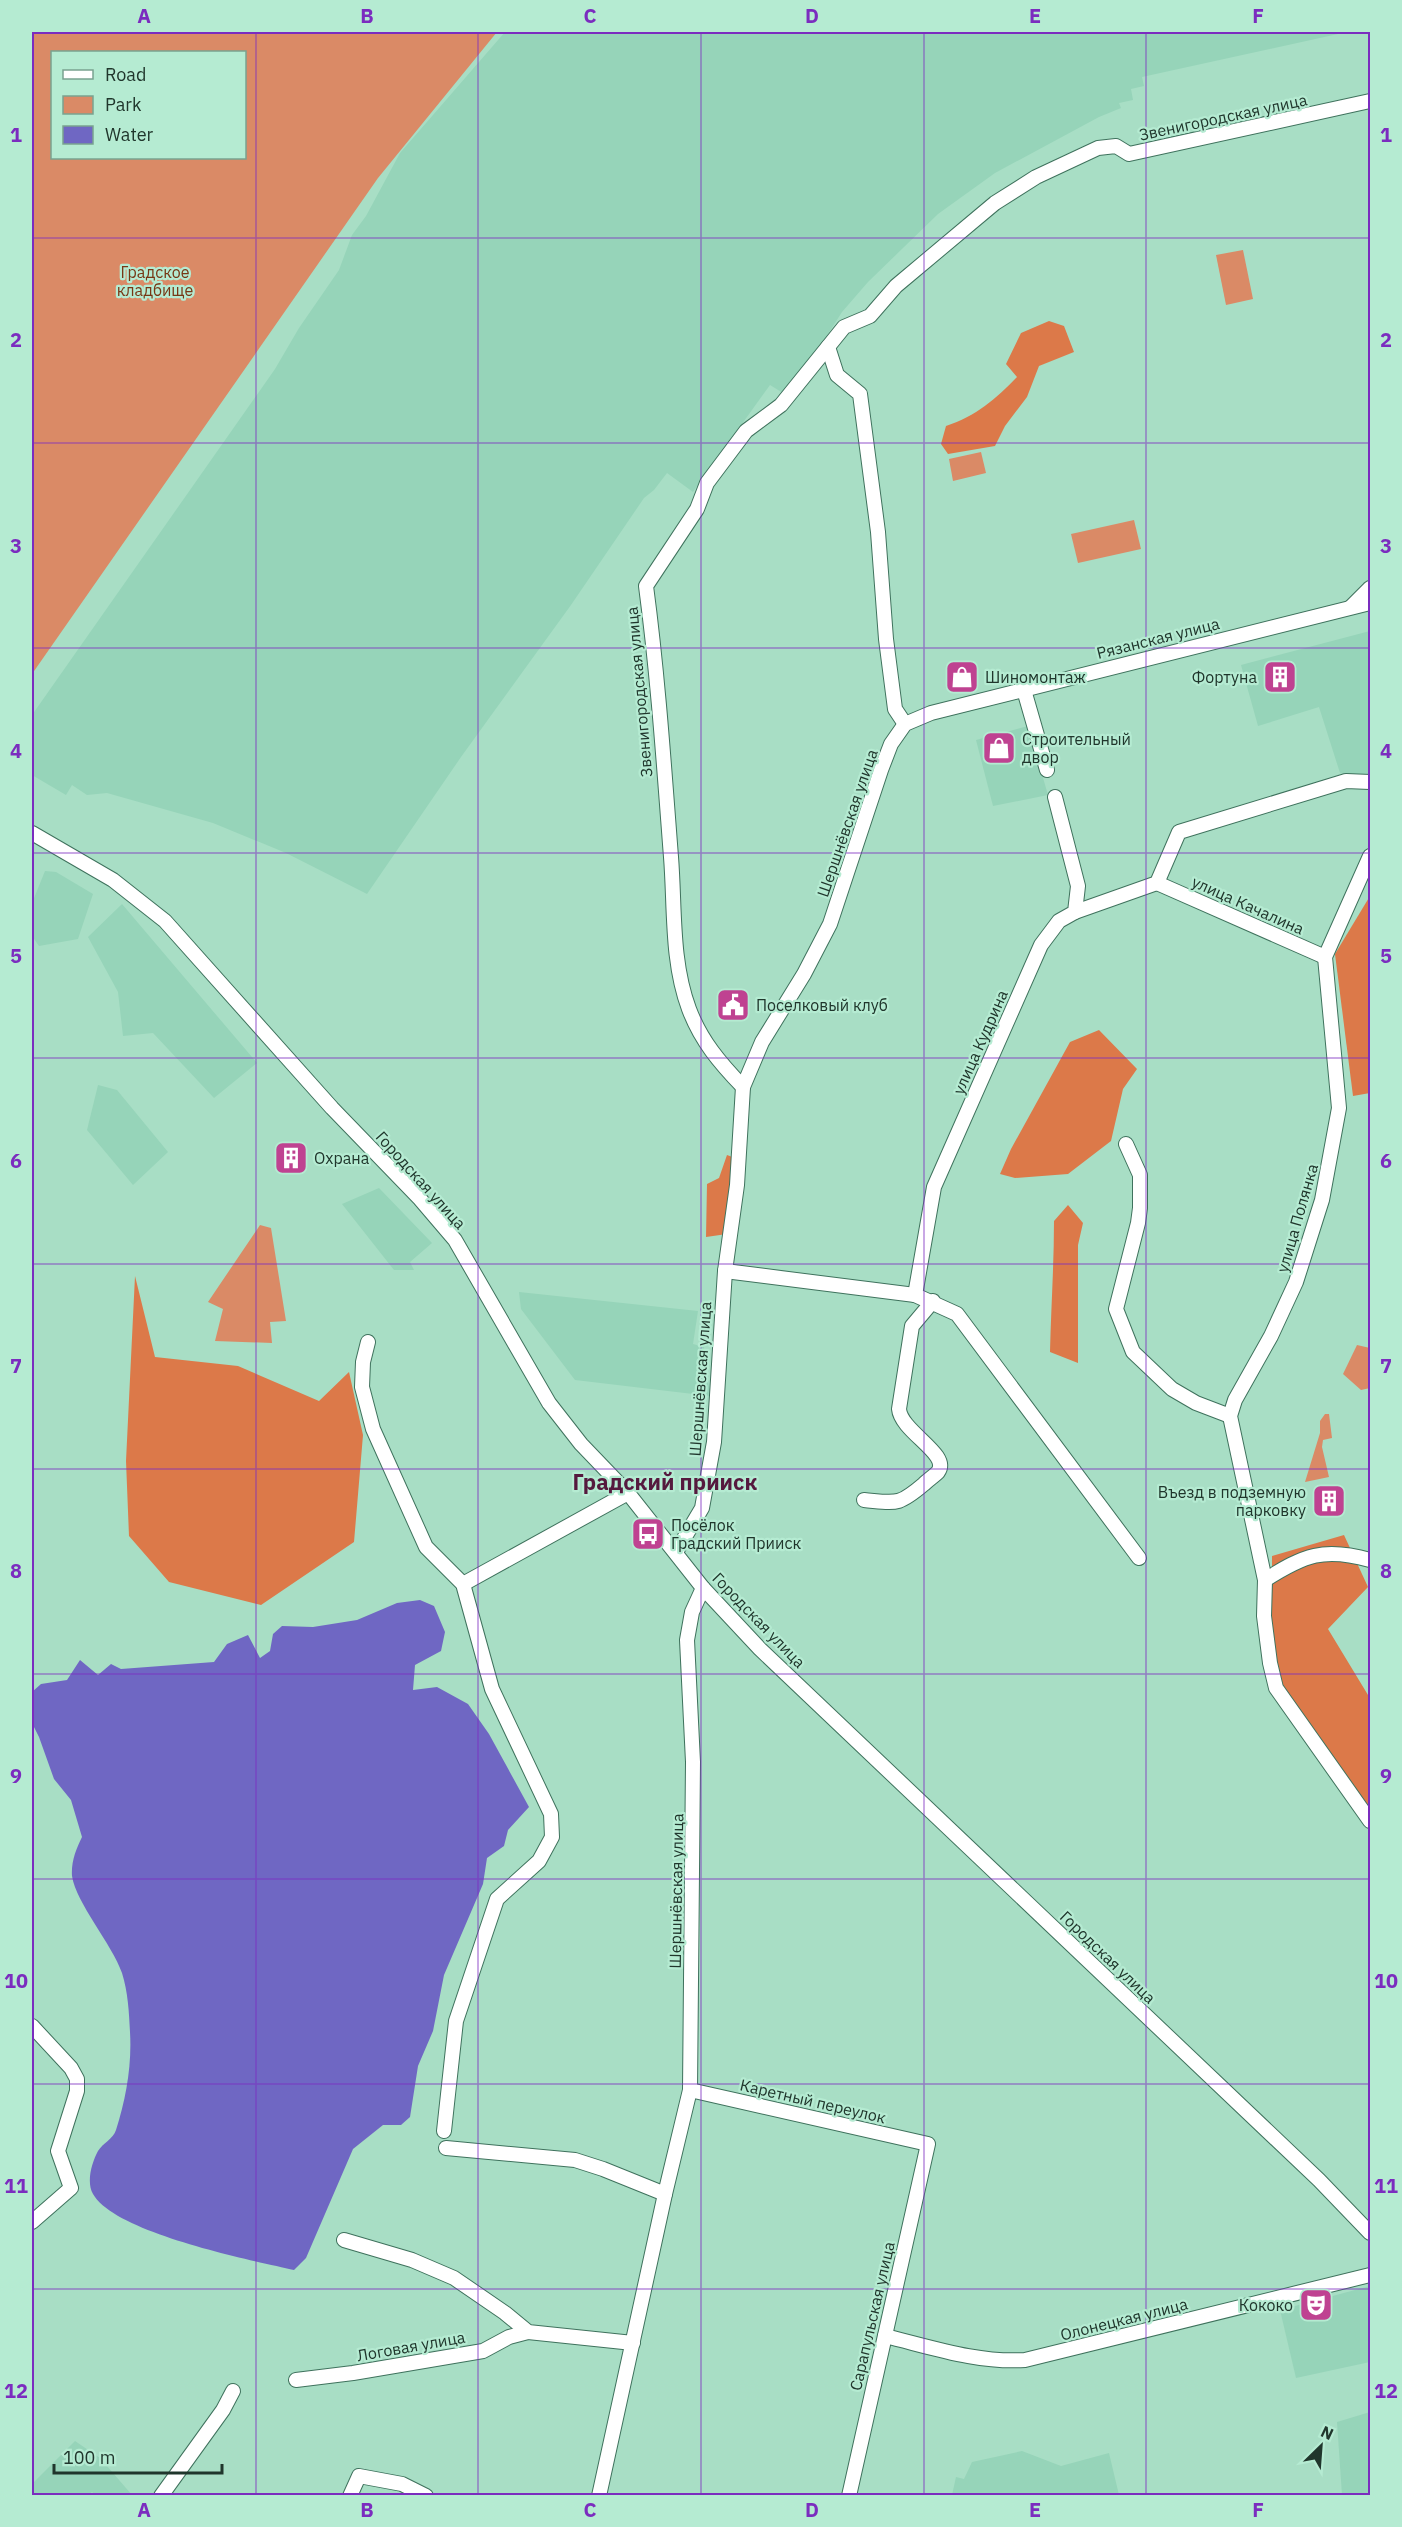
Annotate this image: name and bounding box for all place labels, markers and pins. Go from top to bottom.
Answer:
shop icon: Шиномонтаж [944,659,980,695]
building icon: Фортуна [1262,659,1298,695]
place label: Шиномонтаж [985,667,1086,687]
place label: Фортуна [1192,667,1257,687]
place label: Строительный двор [1022,729,1131,767]
shop icon: Строительный двор [981,730,1017,766]
public building icon: Поселковый клуб [715,987,751,1023]
place label: Поселковый клуб [756,995,888,1015]
building icon: Охрана [273,1140,309,1176]
place label: Охрана [314,1148,370,1168]
place label: Въезд в подземную парковку [1158,1482,1306,1520]
building icon: Въезд в подземную парковку [1311,1483,1347,1519]
place label: Посёлок Градский Прииск [671,1515,801,1553]
bus stop icon: Посёлок Градский Прииск [630,1516,666,1552]
theatre icon: Кококо [1298,2287,1334,2323]
place label: Кококо [1239,2295,1293,2315]

